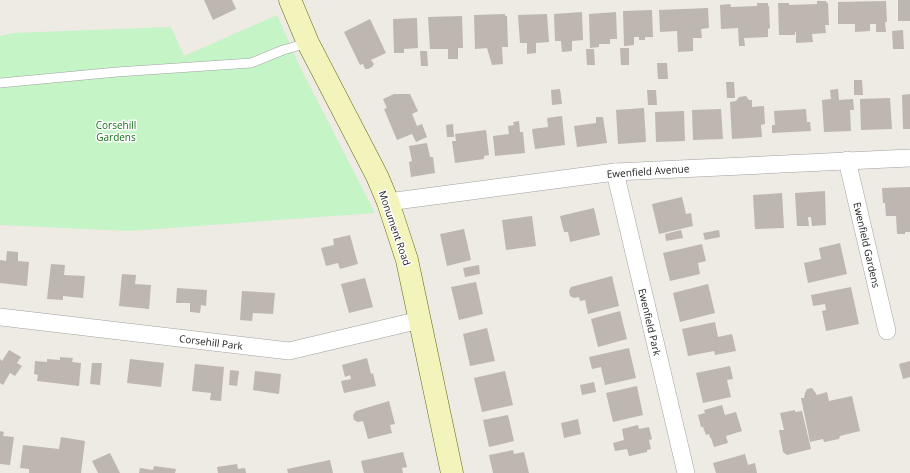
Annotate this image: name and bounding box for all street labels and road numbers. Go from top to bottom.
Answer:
street label: Ewenfield Avenue [606,161,690,181]
street label: Monument Road [376,189,414,267]
street label: Ewenfield Gardens [850,201,884,289]
street label: Ewenfield Park [635,287,665,358]
street label: Corsehill Park [178,331,244,353]

